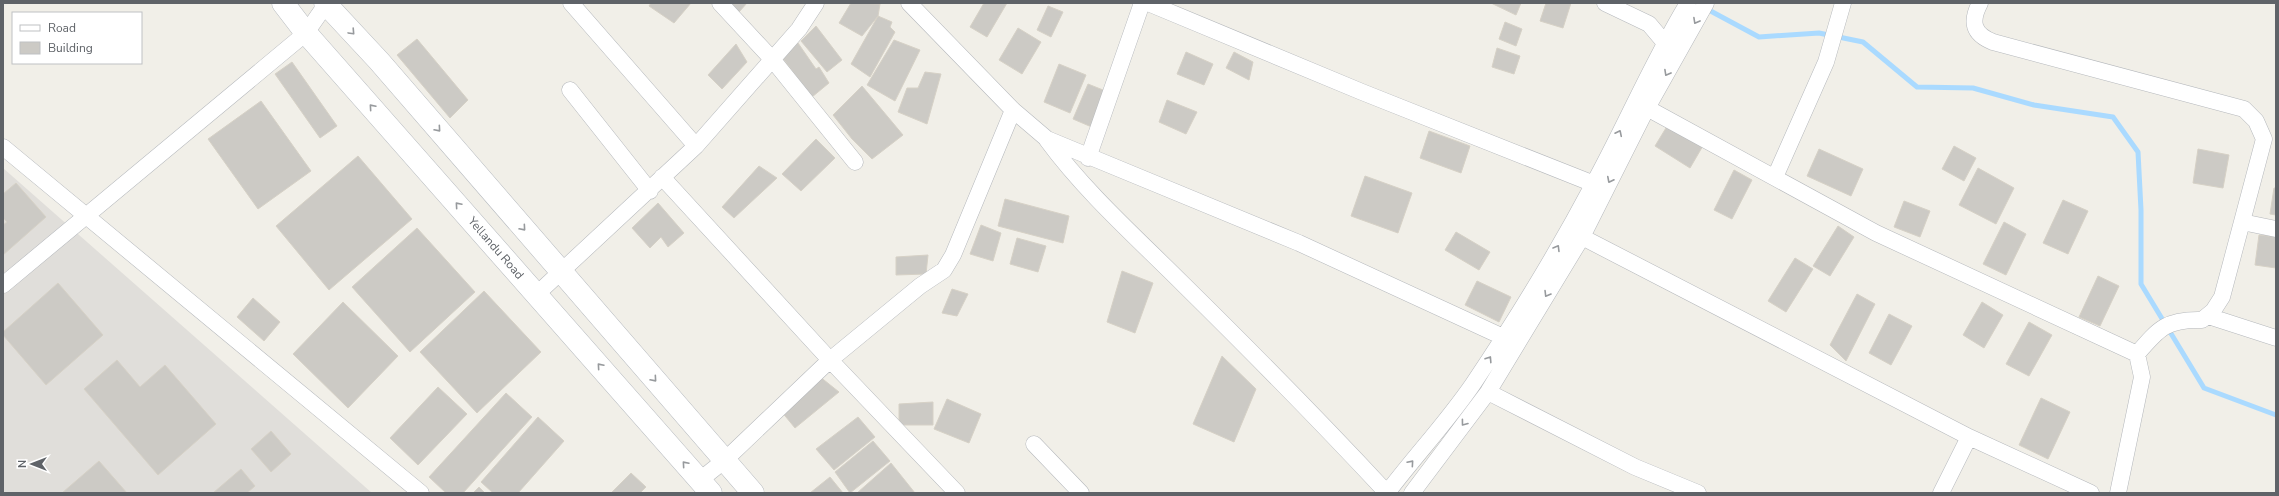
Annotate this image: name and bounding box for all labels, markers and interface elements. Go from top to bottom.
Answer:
legend [12,12,142,64]
one-way arrow [1693,17,1700,24]
text: Road [48,20,76,36]
one-way arrow [347,27,354,35]
text: Building [48,40,93,56]
one-way arrow [1664,69,1671,76]
one-way arrow [370,105,377,112]
one-way arrow [433,125,440,132]
one-way arrow [1614,130,1622,138]
one-way arrow [1608,176,1615,184]
one-way arrow [456,202,463,210]
street label: Yellandu Road [464,213,527,283]
one-way arrow [518,223,525,230]
one-way arrow [1553,245,1560,252]
one-way arrow [1544,290,1552,297]
one-way arrow [1484,356,1491,363]
one-way arrow [597,363,604,370]
one-way arrow [649,374,656,381]
one-way arrow [1462,419,1469,426]
north arrow [12,444,52,484]
text: N [15,460,30,468]
one-way arrow [1407,460,1414,467]
one-way arrow [683,461,690,468]

